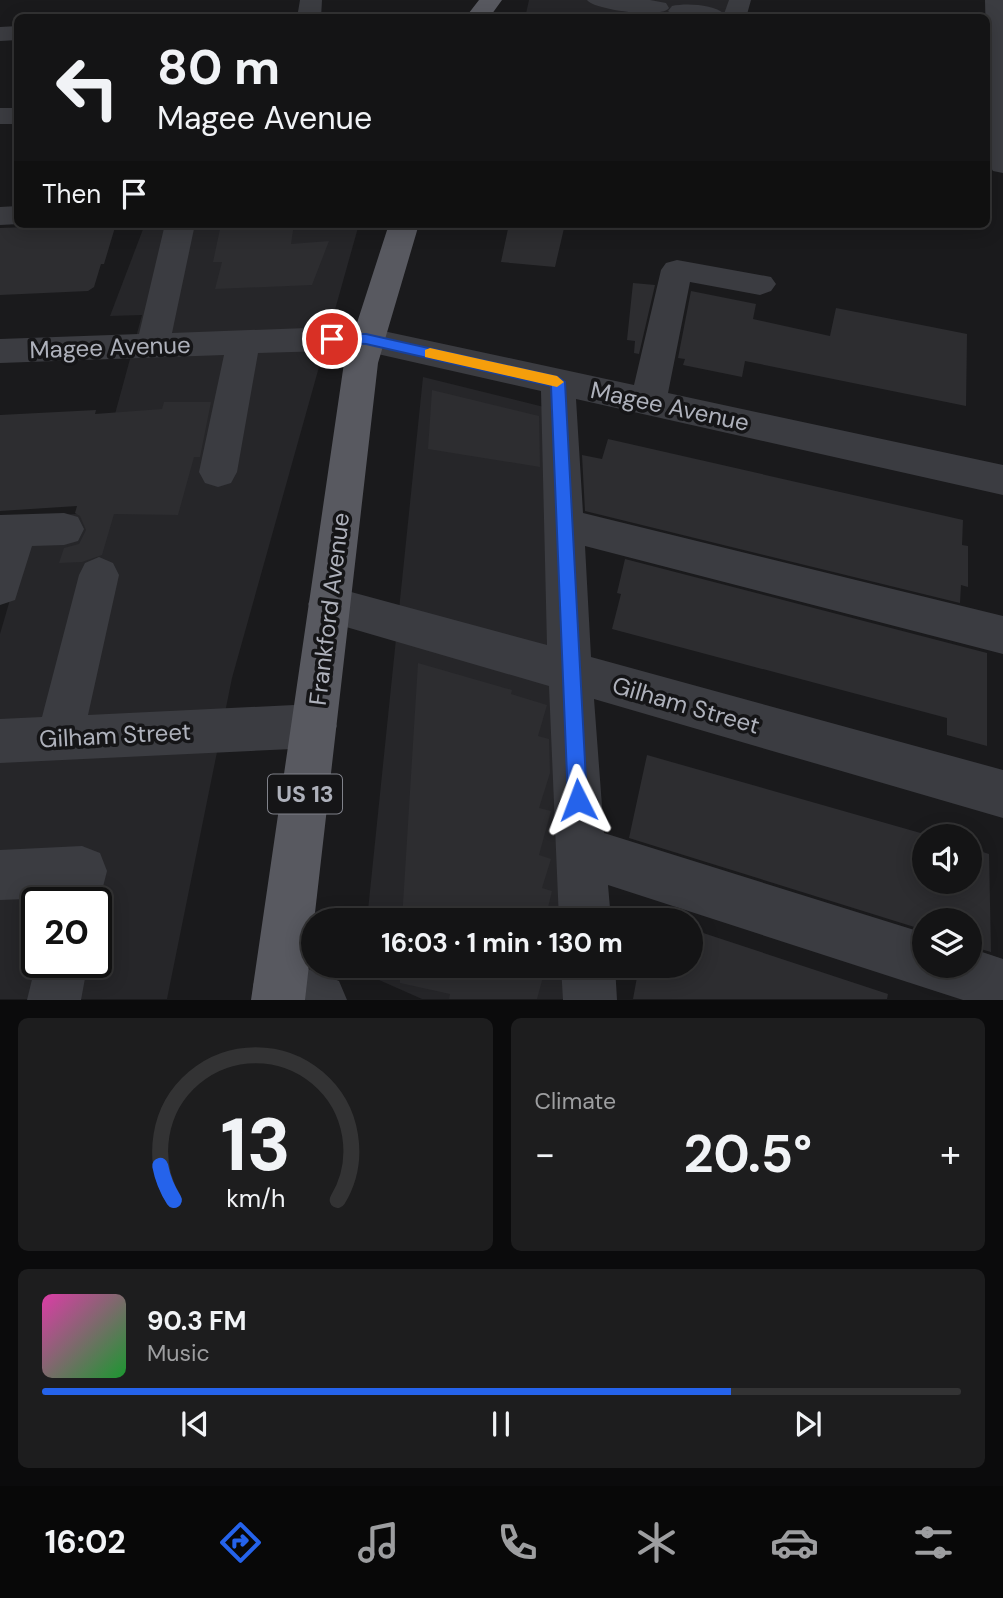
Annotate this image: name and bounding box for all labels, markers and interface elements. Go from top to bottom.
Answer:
text: 80 m [157,35,280,99]
icon: left [42,42,133,133]
text: Magee Avenue [157,97,372,139]
icon: arrive [115,175,153,213]
text: Then [42,177,101,211]
pin [302,309,362,369]
icon: arrive [313,320,351,358]
street label: Magee Avenue [29,329,191,365]
street label: Magee Avenue [588,374,752,438]
street label: Frankford Avenue [302,511,356,707]
street label: Gilham Street [609,669,763,741]
street label: Gilham Street [38,716,192,754]
position arrow [541,763,615,837]
road number: US 13 [268,774,342,814]
map controls [912,824,982,978]
button: sound [912,824,982,894]
speed limit sign: 20 [21,887,112,978]
button: layers [912,908,982,978]
text: 16:03 · 1 min · 130 m [381,926,623,960]
text: Climate [535,1086,616,1116]
text: 13 [220,1099,290,1194]
text: 20.5° [683,1120,812,1188]
text: − [535,1129,555,1179]
text: + [940,1129,961,1179]
text: km/h [226,1182,285,1215]
text: 90.3 FM [147,1304,247,1338]
text: Music [147,1338,210,1368]
icon: previous [176,1405,214,1443]
icon: pause [482,1405,520,1443]
icon: next [789,1405,827,1443]
icon: directions [216,1518,265,1567]
icon: music [354,1518,403,1567]
icon: phone [493,1518,542,1567]
icon: climate [632,1518,681,1567]
icon: car [770,1518,819,1567]
icon: filters [909,1518,958,1567]
text: 16:02 [45,1521,126,1563]

